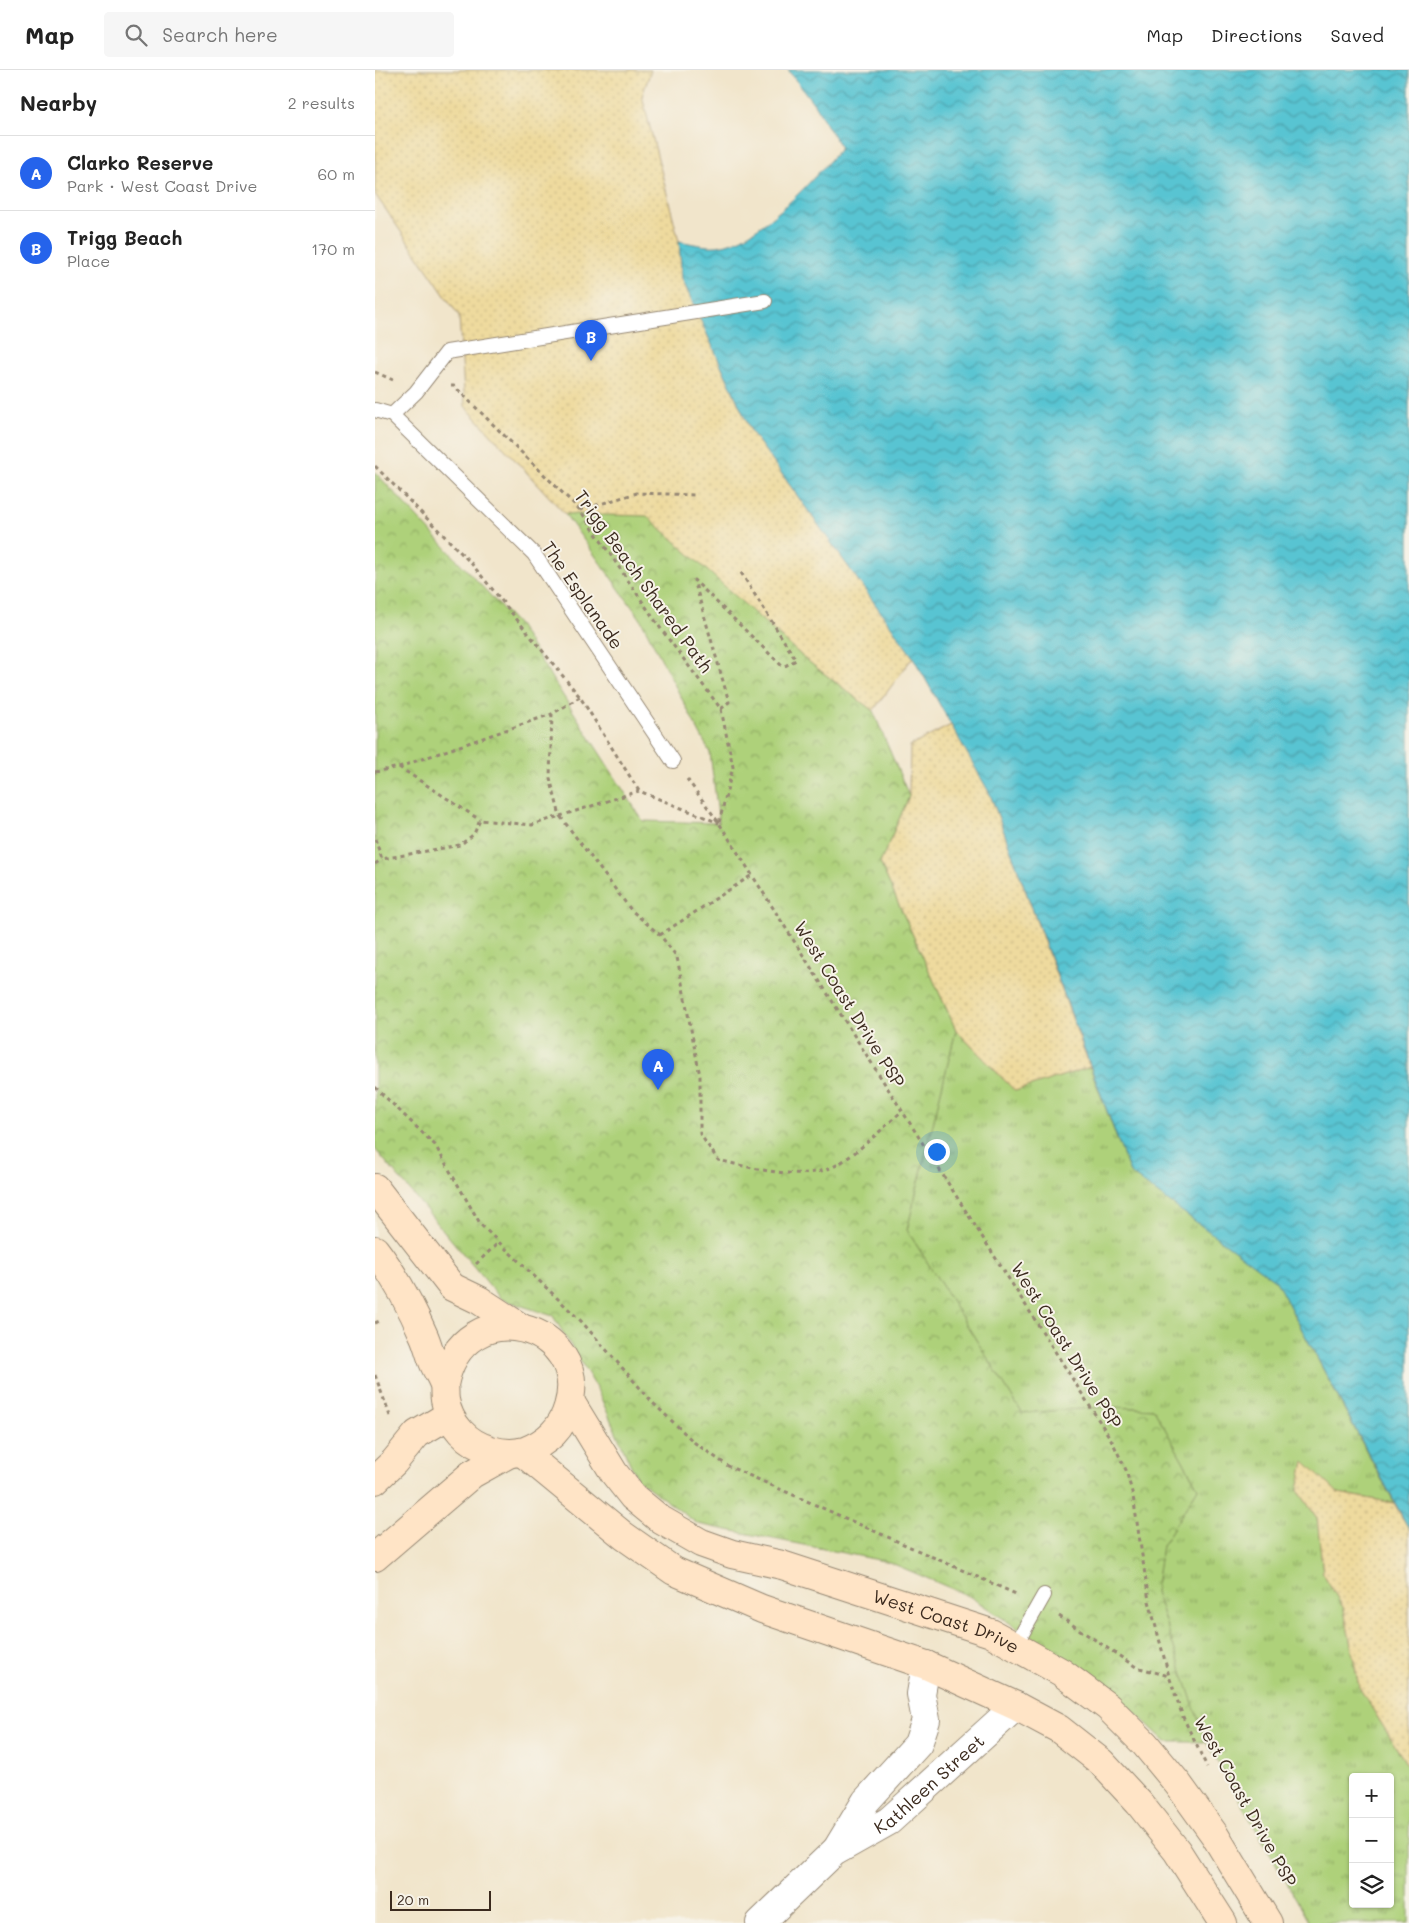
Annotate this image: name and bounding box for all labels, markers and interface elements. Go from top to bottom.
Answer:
search box [104,12,454,57]
text: Map [25,19,74,50]
icon: search [122,21,150,49]
text: Search here [162,22,278,47]
text: Map [1146,23,1183,47]
text: Directions [1211,23,1303,47]
text: Saved [1331,23,1384,47]
text: Nearby [20,89,97,116]
text: 2 results [288,92,355,113]
text: Clarko Reserve [67,150,213,175]
text: A [30,163,42,184]
text: 60 m [318,163,355,184]
text: Park · West Coast Drive [67,175,257,196]
text: Trigg Beach [67,225,182,250]
text: B [31,238,41,259]
text: 170 m [311,238,355,259]
text: Place [67,250,110,271]
pin: B [575,320,607,361]
street label: Trigg Beach Shared Path [570,485,718,677]
street label: The Esplanade [537,536,629,654]
street label: West Coast Drive PSP [789,916,911,1092]
pin: A [642,1049,674,1090]
your location [924,1139,950,1165]
street label: West Coast Drive PSP [1006,1257,1128,1433]
street label: West Coast Drive [870,1583,1024,1659]
street label: West Coast Drive PSP [1189,1711,1303,1891]
street label: Kathleen Street [869,1729,989,1839]
map controls [1349,1773,1394,1908]
button: + [1349,1773,1394,1818]
button: − [1349,1818,1394,1863]
button: layers [1349,1863,1394,1908]
scale bar [390,1888,491,1911]
text: 20 m [397,1890,429,1909]

